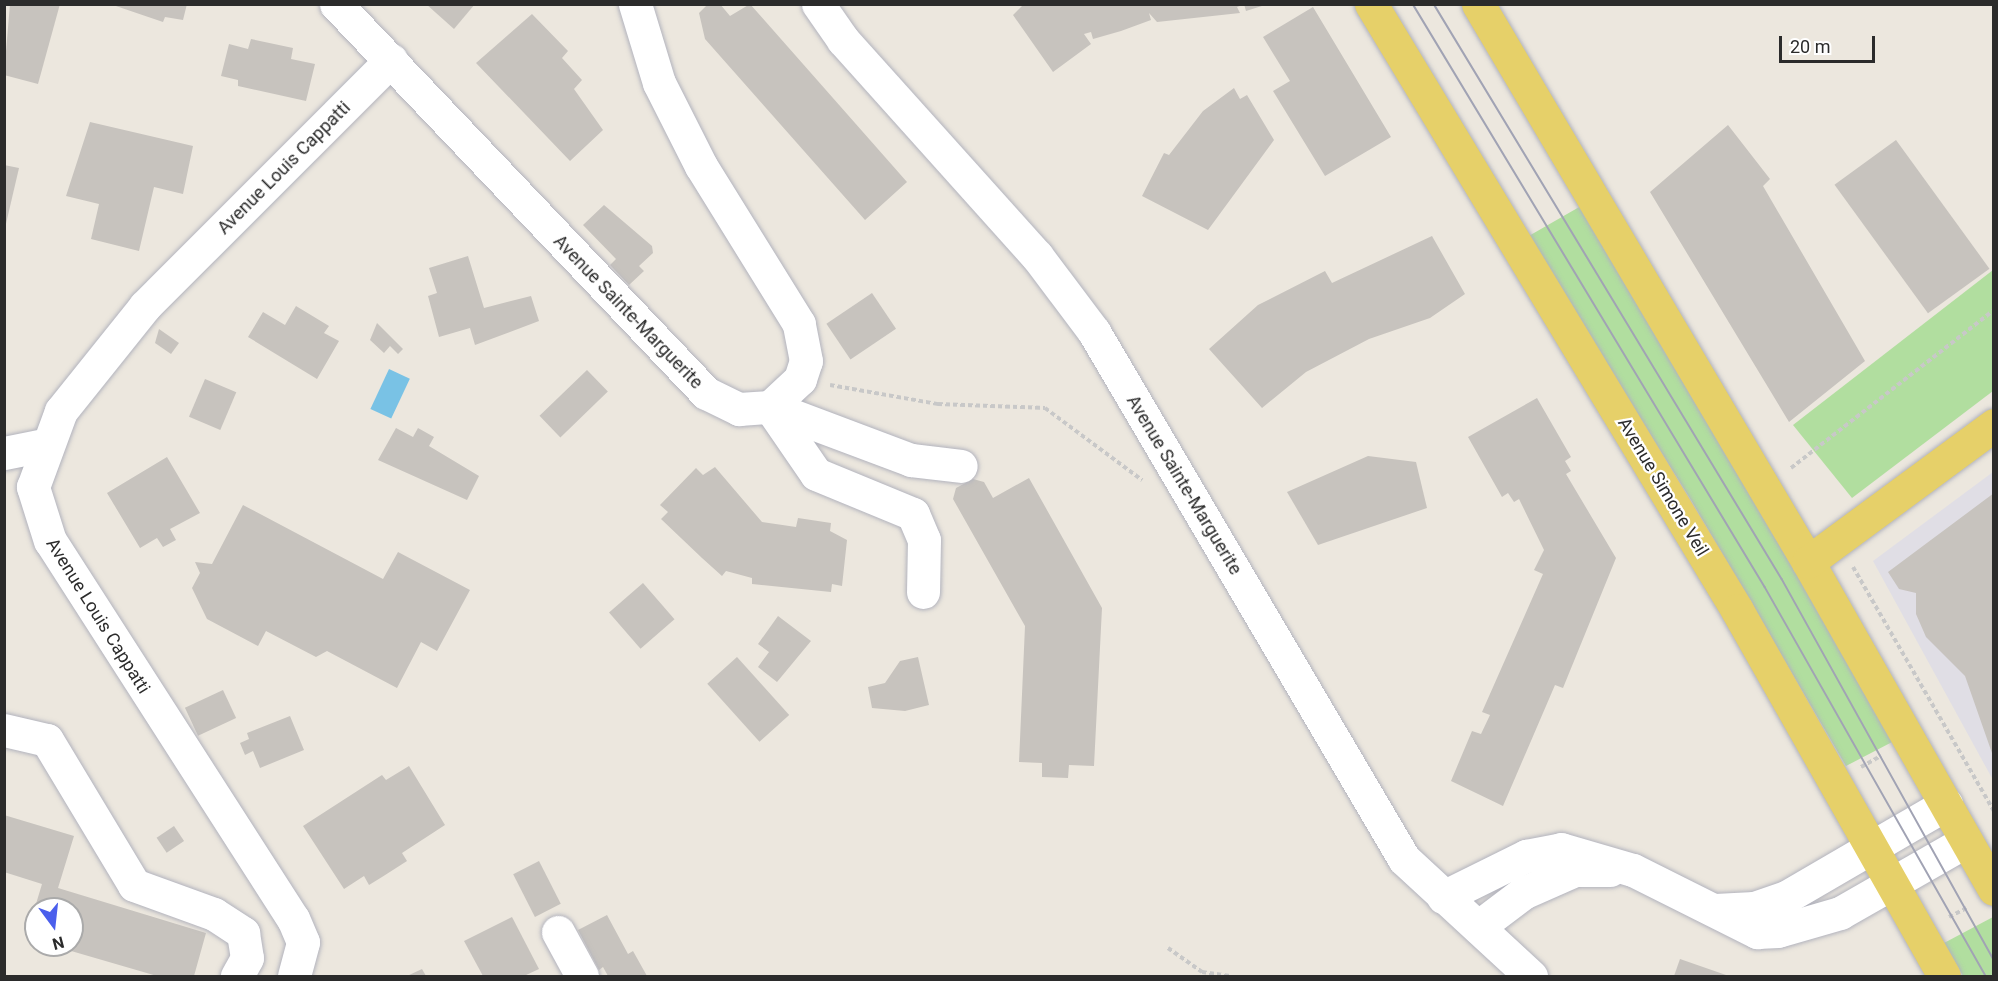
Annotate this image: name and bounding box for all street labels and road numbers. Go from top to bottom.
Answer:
street label: Avenue Louis Cappatti [213,97,355,239]
street label: Avenue Sainte-Marguerite [549,231,707,393]
street label: Avenue Sainte-Marguerite [1122,391,1246,579]
street label: Avenue Simone Veil [1613,414,1713,560]
street label: Avenue Louis Cappatti [41,534,155,698]

